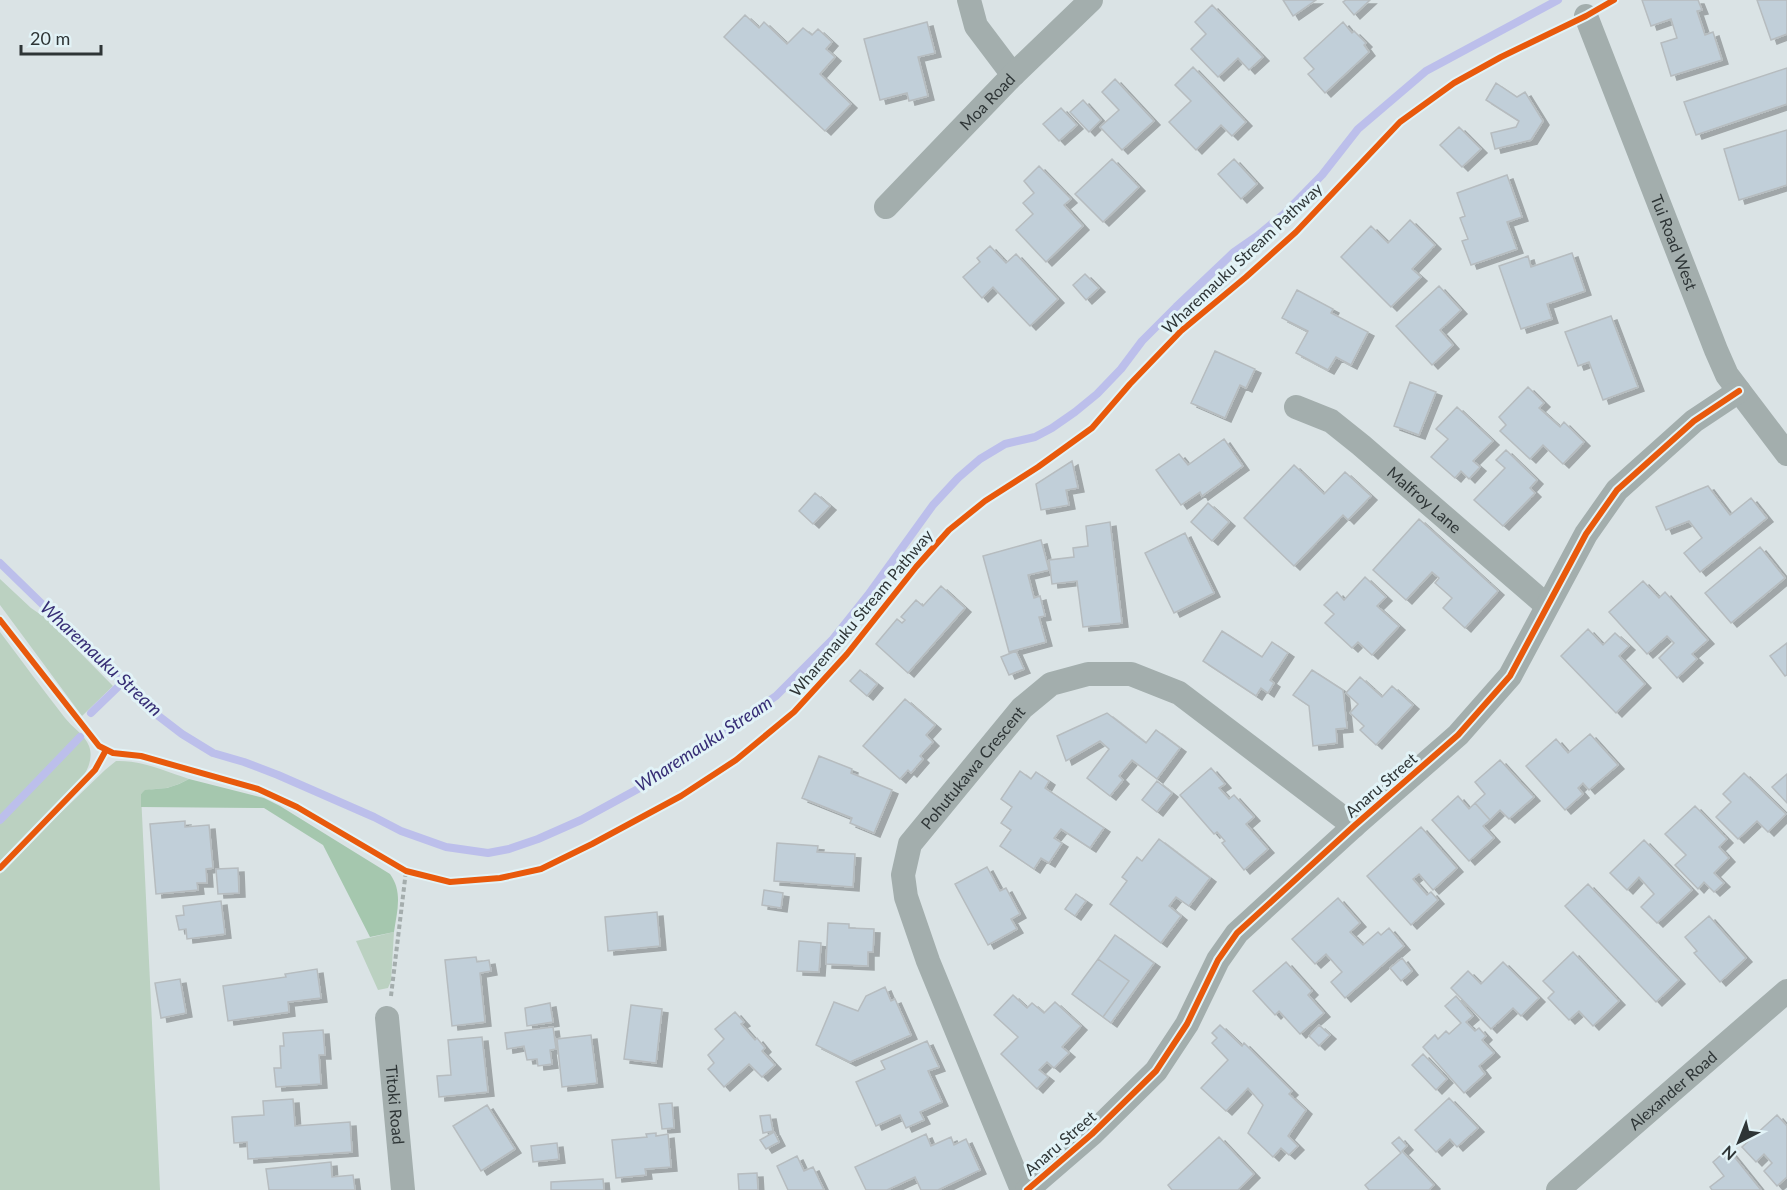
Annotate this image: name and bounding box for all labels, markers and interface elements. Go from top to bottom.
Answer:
scale bar [21,18,100,56]
text: 20 m [30,27,70,49]
street label: Moa Road [955,69,1018,134]
street label: Wharemauku Stream Pathway [1158,178,1326,337]
street label: Tui Road West [1647,192,1702,293]
street label: Malfroy Lane [1384,462,1466,537]
street label: Wharemauku Stream Pathway [785,525,937,700]
water label: Wharemauku Stream [36,596,167,720]
water label: Wharemauku Stream [631,691,776,796]
street label: Pohutukawa Crescent [916,702,1029,833]
street label: Anaru Street [1341,748,1421,821]
street label: Alexander Road [1625,1047,1720,1133]
street label: Titoki Road [382,1064,409,1145]
street label: Anaru Street [1020,1106,1100,1179]
north arrow [1709,1112,1769,1172]
text: N [1718,1142,1740,1165]

